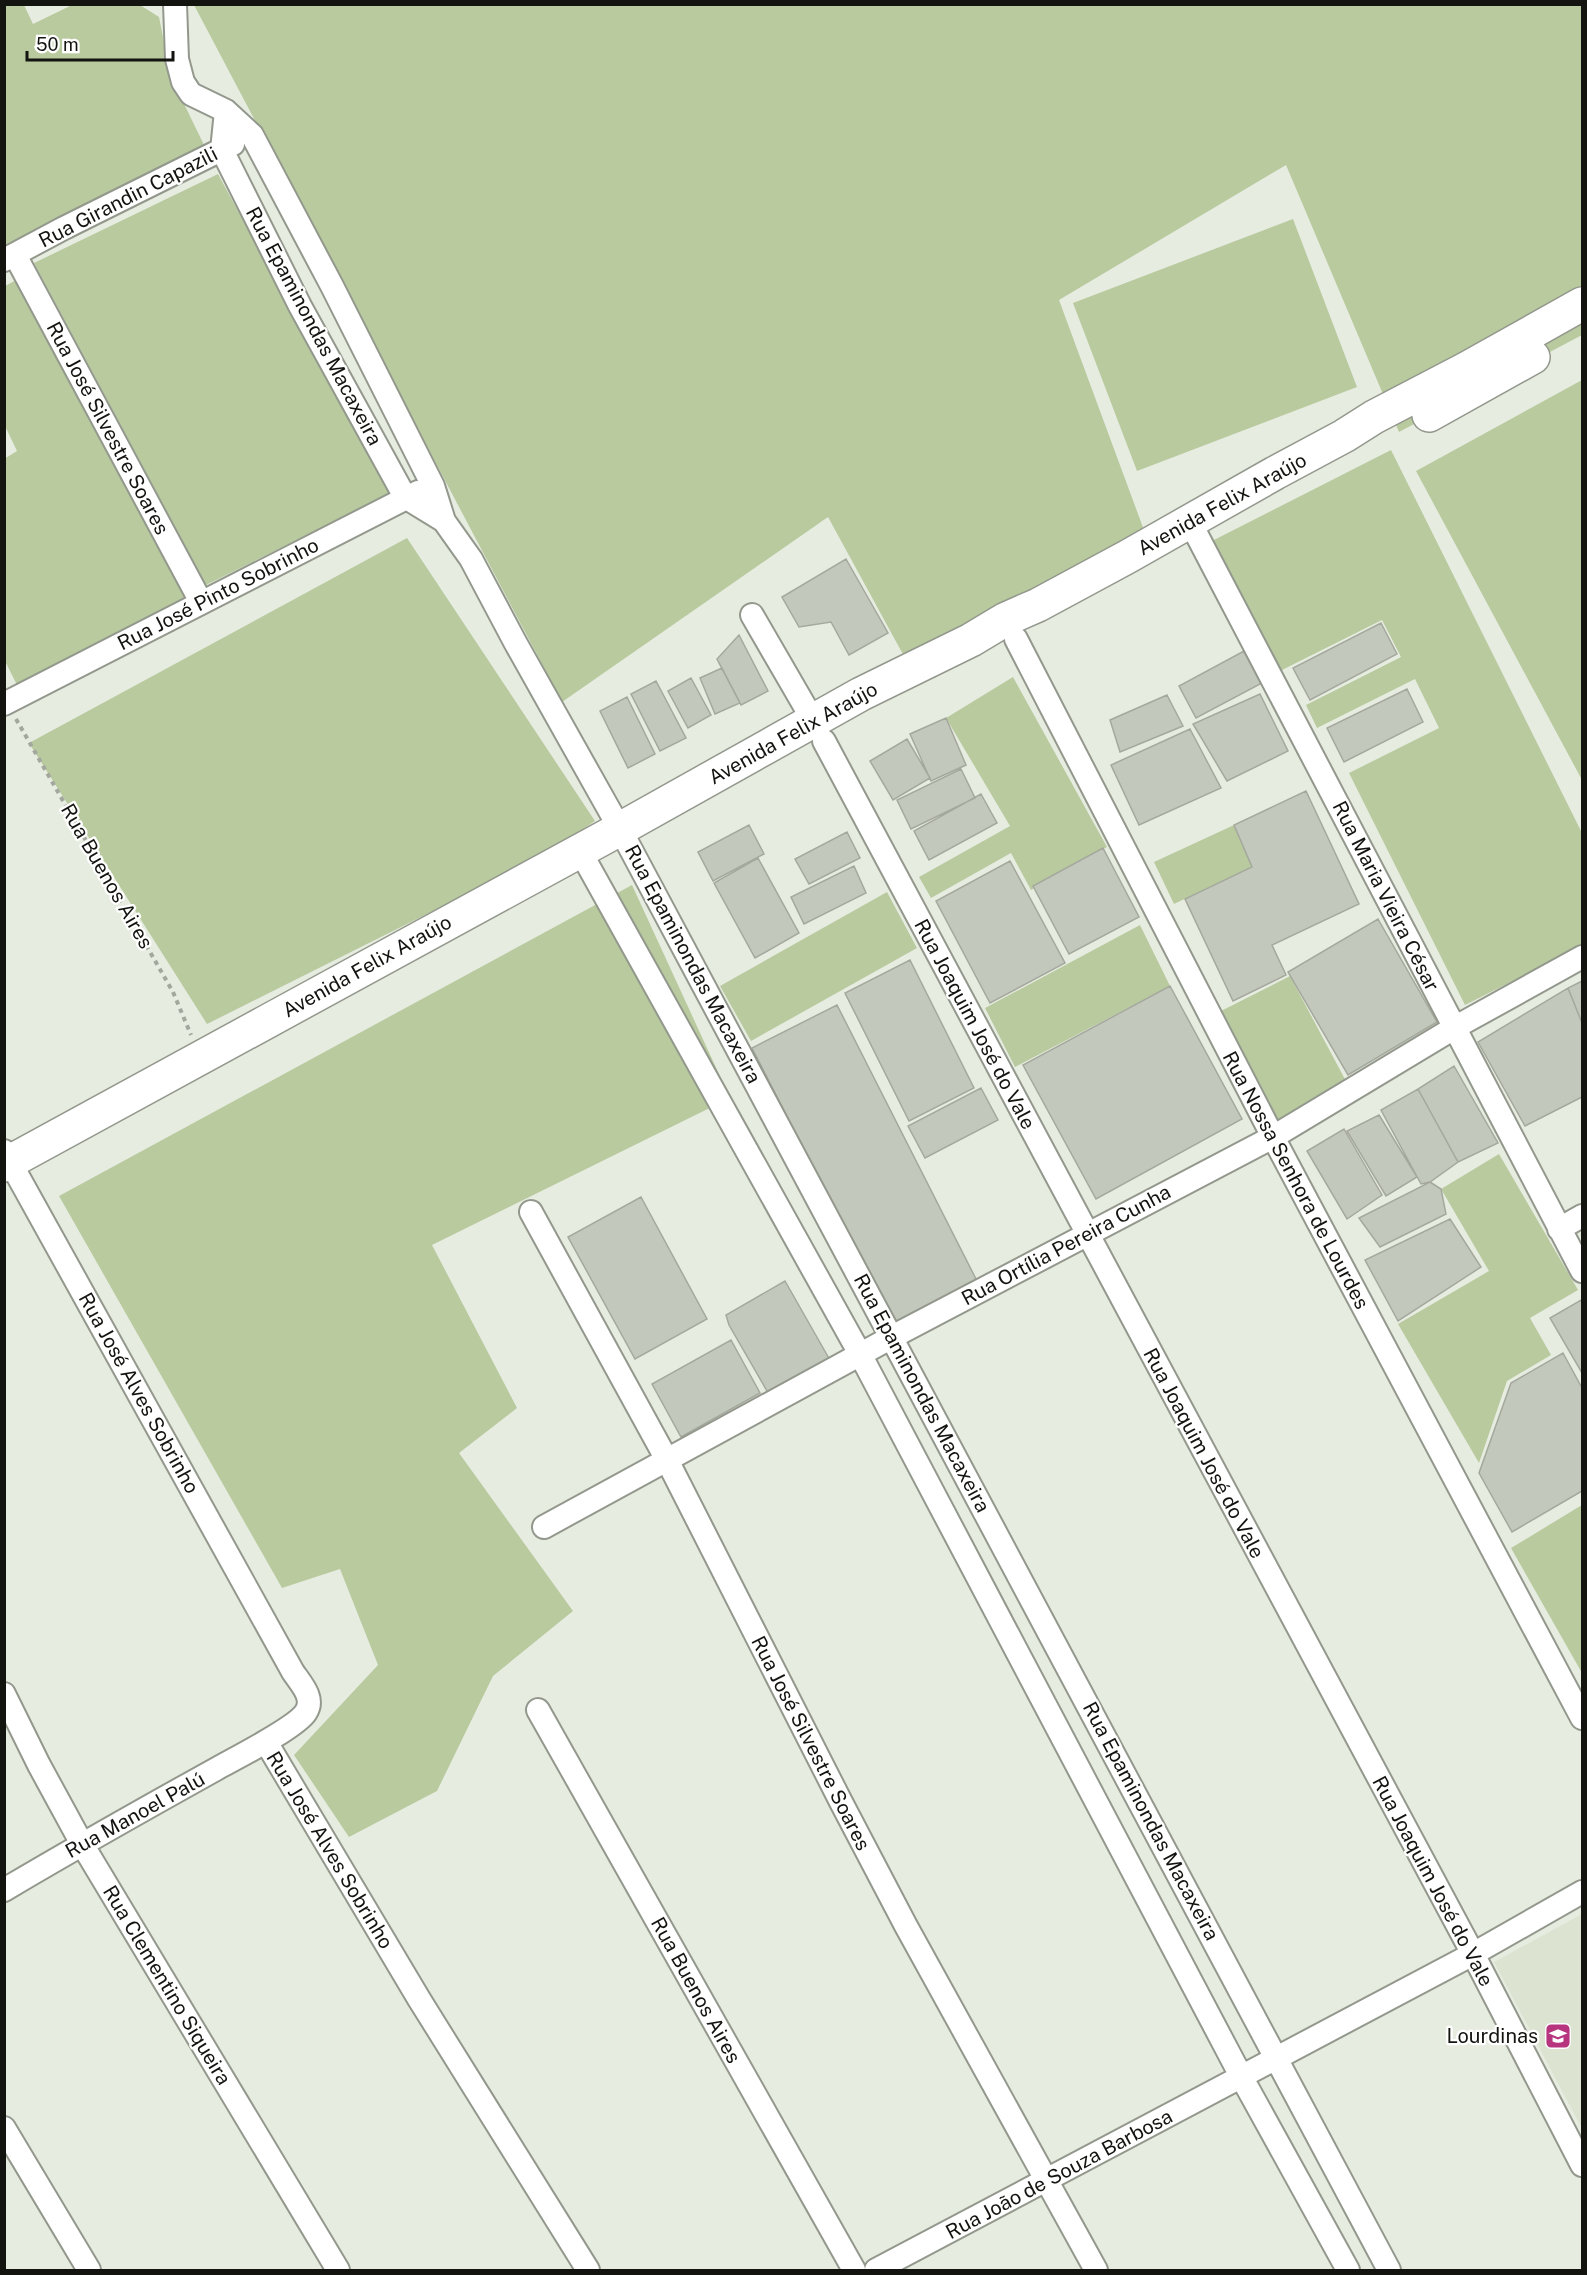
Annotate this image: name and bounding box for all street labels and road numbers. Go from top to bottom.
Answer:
street label: Rua Girandin Capazili [35,142,221,252]
street label: Rua Epaminondas Macaxeira [241,203,387,449]
street label: Rua José Silvestre Soares [42,318,174,538]
street label: Avenida Felix Araújo [1133,448,1311,560]
street label: Rua José Pinto Sobrinho [113,533,323,655]
street label: Avenida Felix Araújo [704,677,882,789]
street label: Rua Maria Vieira César [1328,797,1444,995]
street label: Rua Buenos Aires [56,799,158,953]
street label: Rua Epaminondas Macaxeira [620,841,766,1087]
street label: Avenida Felix Araújo [278,910,456,1022]
street label: Rua Joaquim José do Vale [909,915,1041,1133]
street label: Rua Nossa Senhora de Lourdes [1218,1047,1374,1313]
street label: Rua Ortília Pereira Cunha [957,1180,1175,1310]
street label: Rua Epaminondas Macaxeira [849,1270,995,1516]
street label: Rua José Alves Sobrinho [74,1288,204,1498]
street label: Rua Joaquim José do Vale [1138,1344,1270,1562]
street label: Rua José Silvestre Soares [746,1632,876,1854]
street label: Rua Epaminondas Macaxeira [1078,1698,1224,1944]
street label: Rua José Alves Sobrinho [262,1747,398,1953]
street label: Rua Manoel Palú [61,1767,209,1863]
street label: Rua Joaquim José do Vale [1367,1772,1499,1990]
street label: Rua Clementino Siqueira [98,1881,236,2089]
street label: Rua Buenos Aires [646,1913,746,2067]
street label: Rua João de Souza Barbosa [942,2104,1176,2244]

